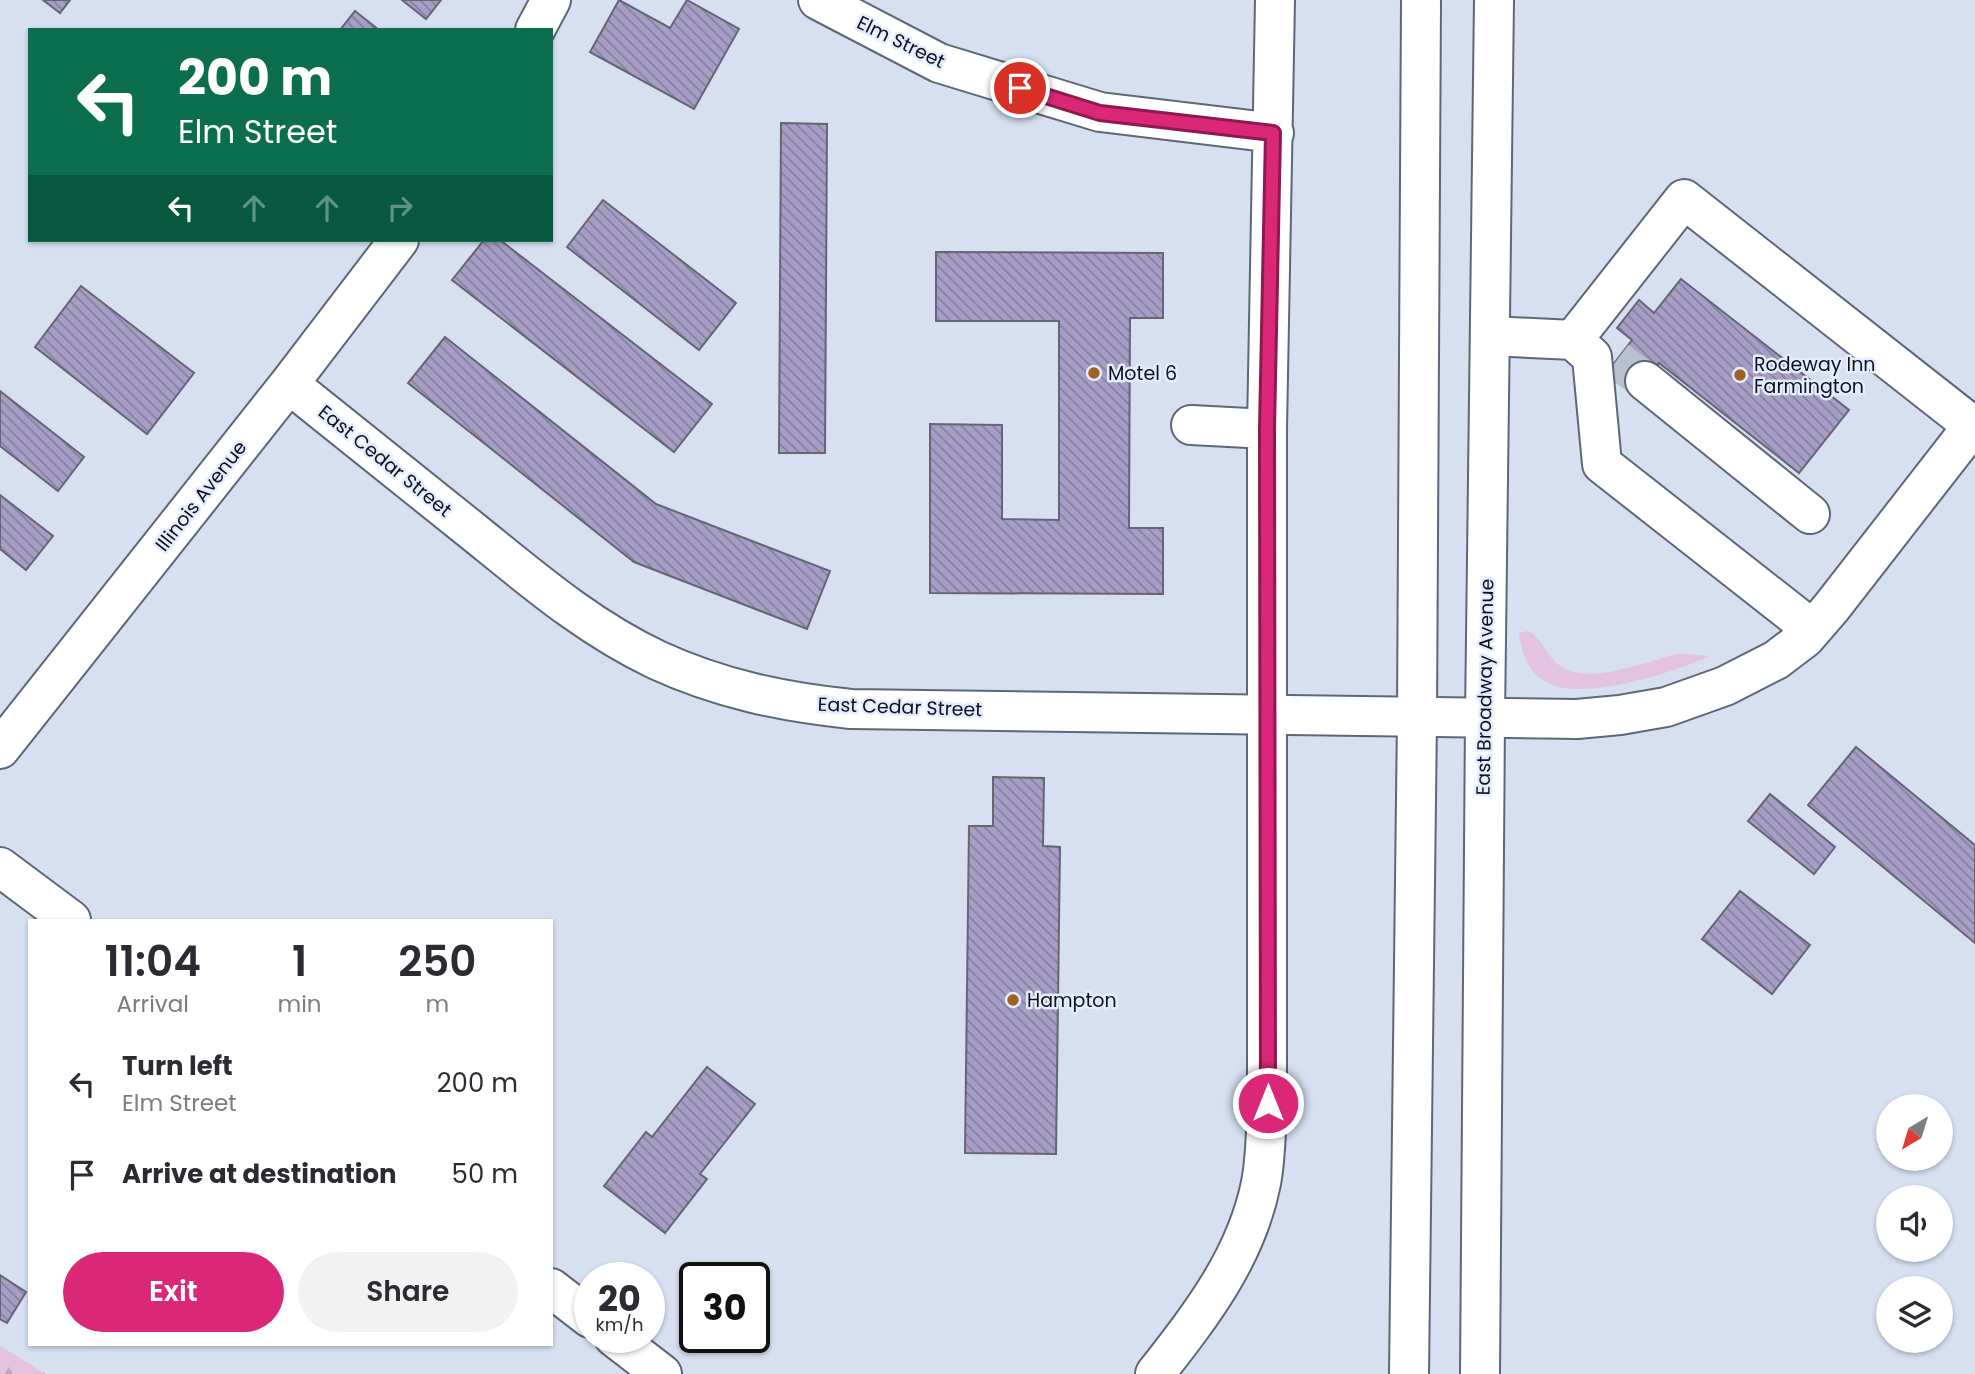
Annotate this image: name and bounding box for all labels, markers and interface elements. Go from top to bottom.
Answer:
street label: Elm Street [853,9,950,75]
text: 200 m [178,44,332,112]
icon: left [63,56,154,147]
pin [990,58,1050,118]
icon: arrive [1001,69,1039,107]
text: Elm Street [178,109,338,154]
icon: left [162,189,200,227]
icon: ahead [235,189,273,227]
icon: ahead [308,189,346,227]
icon: right [381,189,419,227]
place label: Rodeway Inn Farmington [1754,351,1876,400]
place label: Motel 6 [1108,360,1177,387]
marker: Motel 6 [1086,365,1102,381]
marker: Rodeway Inn Farmington [1732,367,1748,383]
street label: East Cedar Street [313,399,457,523]
street label: Illinois Avenue [149,435,253,557]
street label: East Broadway Avenue [1470,578,1500,796]
street label: East Cedar Street [817,691,983,723]
text: 11:04 [105,932,201,991]
text: 1 [292,932,307,991]
text: 250 [398,932,476,991]
place label: Hampton [1027,987,1117,1014]
text: Arrival [117,988,189,1020]
text: min [277,988,322,1020]
text: m [425,988,449,1020]
marker: Hampton [1005,992,1021,1008]
text: Turn left [122,1048,233,1084]
icon: left [63,1065,101,1103]
text: 200 m [437,1065,518,1101]
position arrow [1231,1066,1305,1140]
text: Elm Street [122,1087,237,1119]
north arrow [1876,1094,1953,1171]
map controls [1876,1094,1953,1353]
icon: arrive [63,1156,101,1194]
text: Arrive at destination [122,1156,397,1192]
text: 50 m [452,1156,518,1192]
button: sound [1876,1185,1953,1262]
button: Exit [63,1252,284,1332]
button: Share [298,1252,518,1332]
speed limit sign: 30 [679,1262,770,1353]
text: 20 [598,1274,641,1323]
button: layers [1876,1276,1953,1353]
text: km/h [596,1312,643,1337]

